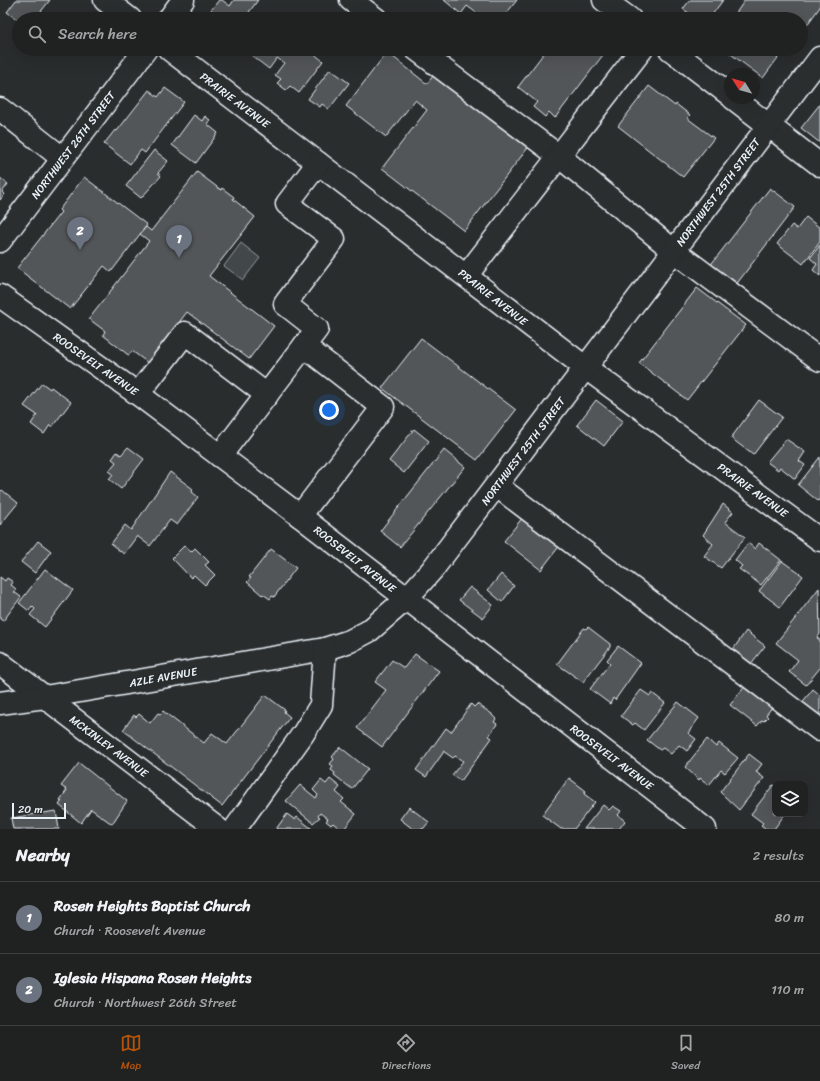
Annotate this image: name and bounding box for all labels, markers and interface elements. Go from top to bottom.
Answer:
search box [12,12,808,56]
text: Search here [58,21,137,47]
icon: search [26,23,48,45]
street label: PRAIRIE AVENUE [196,68,275,134]
north arrow [724,68,760,104]
street label: NORTHWEST 26TH STREET [26,87,121,203]
street label: NORTHWEST 25TH STREET [671,133,766,251]
pin: 2 [67,217,93,250]
pin: 1 [166,225,192,258]
street label: PRAIRIE AVENUE [454,264,532,331]
street label: ROOSEVELT AVENUE [49,328,143,402]
street label: NORTHWEST 25TH STREET [476,392,571,510]
your location [319,400,339,420]
street label: PRAIRIE AVENUE [713,458,793,523]
street label: ROOSEVELT AVENUE [309,521,401,598]
street label: AZLE AVENUE [127,662,199,693]
street label: MCKINLEY AVENUE [65,710,153,783]
street label: ROOSEVELT AVENUE [566,720,658,796]
map controls [772,781,808,817]
button: layers [772,781,808,817]
text: 20 m [18,800,43,819]
scale bar [12,801,66,820]
text: Nearby [16,840,70,870]
text: 2 results [753,844,804,867]
text: Rosen Heights Baptist Church [54,893,250,919]
text: 1 [26,906,32,929]
text: 80 m [775,906,804,929]
text: Church · Roosevelt Avenue [54,919,206,942]
text: Iglesia Hispana Rosen Heights [54,965,251,991]
text: 2 [25,978,33,1001]
text: 110 m [771,978,804,1001]
text: Church · Northwest 26th Street [54,991,237,1014]
tab: Map [120,1032,142,1075]
tab: Directions [382,1032,431,1075]
tab: Saved [671,1032,700,1075]

